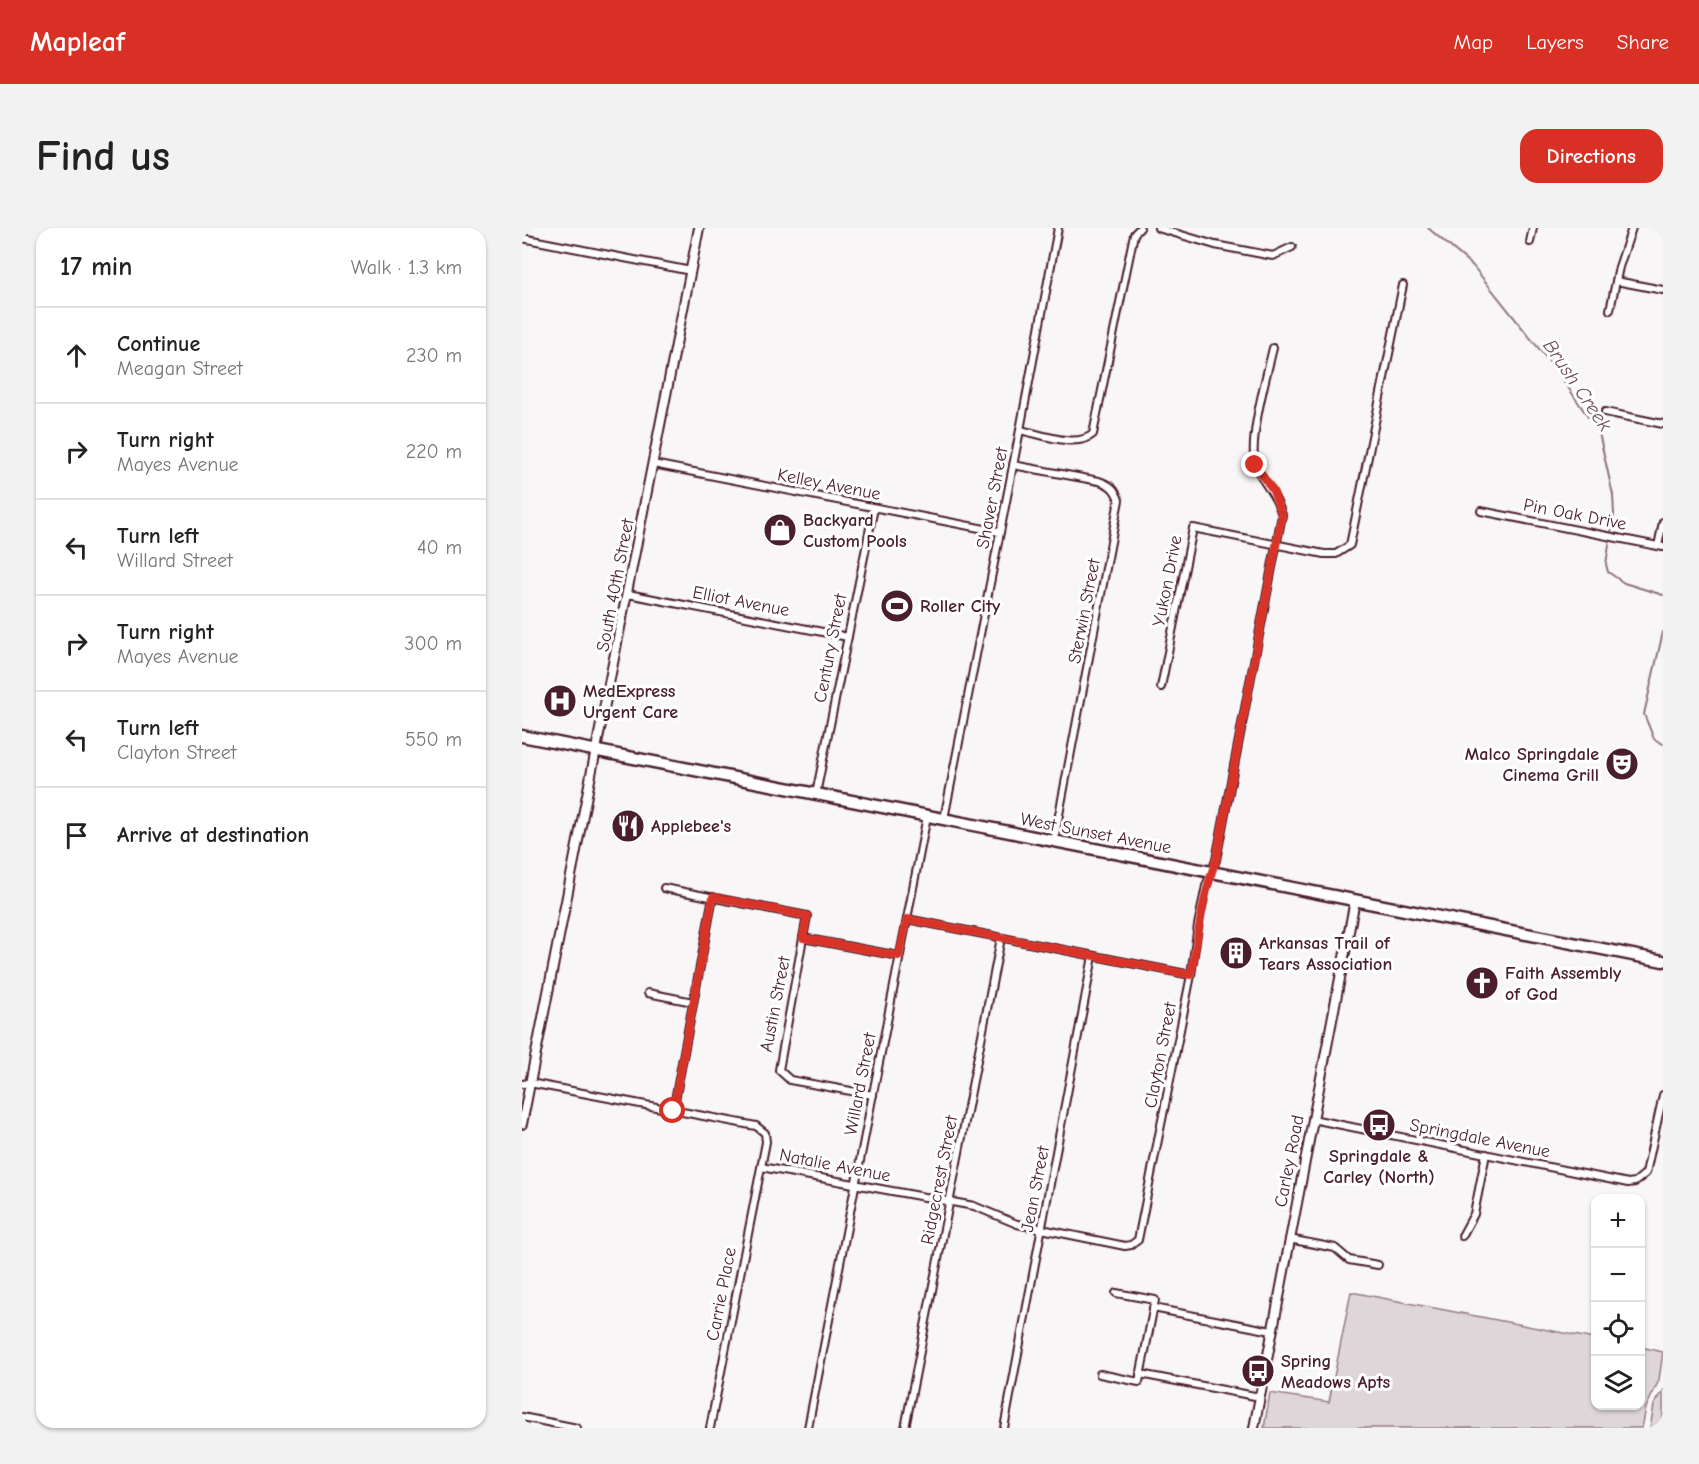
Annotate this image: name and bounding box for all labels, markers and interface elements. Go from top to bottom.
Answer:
text: Mapleaf [30,26,125,58]
text: Map [1454,30,1493,54]
text: Layers [1526,30,1584,54]
text: Share [1617,30,1669,54]
button: Directions [1520,129,1663,183]
text: Find us [36,132,170,181]
text: 17 min [60,252,132,282]
text: Walk · 1.3 km [351,256,462,279]
text: Continue [117,331,200,357]
water label: Brush Creek [1538,335,1617,436]
icon: ahead [60,339,93,372]
text: 230 m [406,344,462,367]
text: Meagan Street [117,357,243,380]
text: Turn right [117,427,214,453]
icon: right [60,435,93,468]
text: 220 m [406,440,462,463]
street label: Shaver Street [972,445,1013,551]
route end [1241,451,1267,477]
text: Mayes Avenue [117,453,239,476]
street label: Kelley Avenue [775,464,882,505]
street label: Pin Oak Drive [1522,494,1628,535]
place label: Backyard Custom Pools [803,510,907,552]
shop icon: Backyard Custom Pools [762,512,798,548]
street label: South 40th Street [592,516,639,653]
text: Turn left [117,523,199,549]
icon: left [60,531,93,564]
street label: Yukon Drive [1148,534,1187,628]
text: 40 m [417,536,462,559]
text: Willard Street [117,549,233,572]
street label: Sterwin Street [1064,556,1105,665]
street label: Elliot Avenue [691,582,791,621]
sports icon: Roller City [879,588,915,624]
street label: Century Street [810,591,852,704]
place label: Roller City [920,596,1001,617]
text: Turn right [117,619,214,645]
icon: right [60,627,93,660]
text: 300 m [404,632,462,655]
text: Mayes Avenue [117,645,239,668]
place label: MedExpress Urgent Care [583,681,678,723]
hospital icon: MedExpress Urgent Care [542,683,578,719]
text: Turn left [117,715,199,741]
icon: left [60,723,93,756]
text: 550 m [405,728,462,751]
text: Clayton Street [117,741,236,764]
place label: Malco Springdale Cinema Grill [1465,744,1599,786]
theatre icon: Malco Springdale Cinema Grill [1604,746,1640,782]
restaurant icon: Applebee's [610,808,646,844]
street label: West Sunset Avenue [1019,809,1173,858]
place label: Applebee's [651,816,732,837]
icon: arrive [60,819,93,852]
text: Arrive at destination [117,822,309,848]
place label: Arkansas Trail of Tears Association [1259,933,1392,975]
building icon: Arkansas Trail of Tears Association [1218,935,1254,971]
street label: Austin Street [756,953,795,1054]
place label: Faith Assembly of God [1505,963,1622,1005]
church icon: Faith Assembly of God [1464,965,1500,1001]
street label: Clayton Street [1140,999,1181,1110]
street label: Willard Street [840,1030,881,1137]
route start [659,1097,685,1123]
bus stop icon: Springdale & Carley (North) [1361,1107,1397,1143]
street label: Ridgecrest Street [917,1113,962,1246]
street label: Carley Road [1270,1113,1309,1209]
street label: Springdale Avenue [1408,1115,1552,1162]
street label: Jean Street [1017,1143,1054,1234]
street label: Natalie Avenue [777,1144,892,1187]
place label: Springdale & Carley (North) [1323,1146,1435,1188]
map controls [1591,1194,1645,1410]
button: + [1591,1194,1645,1248]
street label: Carrie Place [702,1246,741,1343]
button: − [1591,1248,1645,1302]
button: locate [1591,1302,1645,1356]
place label: Spring Meadows Apts [1281,1351,1391,1393]
bus stop icon: Spring Meadows Apts [1240,1353,1276,1389]
button: layers [1591,1356,1645,1410]

